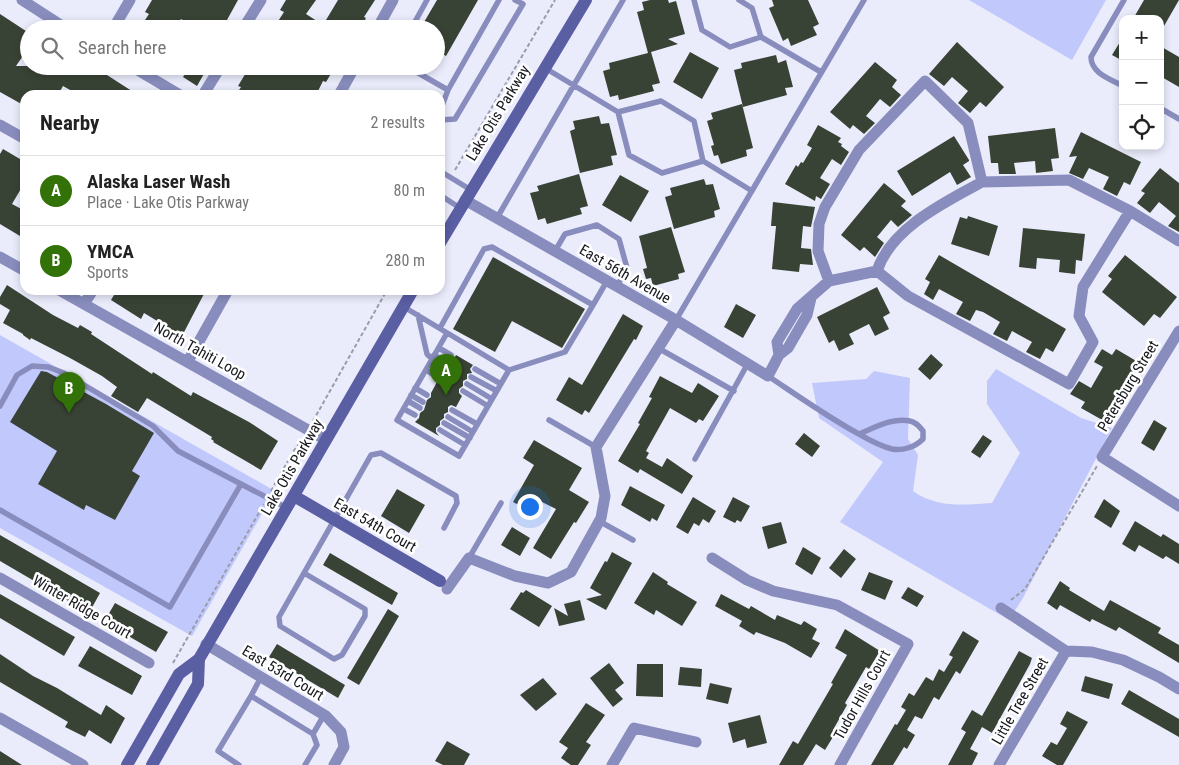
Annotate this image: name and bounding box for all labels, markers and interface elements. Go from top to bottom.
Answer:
map controls [1119,15,1164,150]
button: + [1119,15,1164,60]
search box [20,20,445,75]
icon: search [38,34,66,62]
text: Search here [78,36,166,59]
button: − [1119,60,1164,105]
street label: Lake Otis Parkway [462,62,534,164]
button: locate [1119,105,1164,150]
text: Nearby [40,111,99,135]
text: 2 results [370,113,425,132]
text: Alaska Laser Wash [87,170,230,193]
text: A [51,181,61,200]
text: 80 m [393,181,425,200]
text: Place · Lake Otis Parkway [87,193,249,212]
text: YMCA [87,240,134,263]
street label: East 56th Avenue [576,241,674,307]
text: B [52,251,60,270]
text: 280 m [386,251,425,270]
text: Sports [87,263,129,282]
street label: North Tahiti Loop [151,318,249,384]
street label: Petersburg Street [1094,337,1162,435]
pin: A [430,354,462,395]
pin: B [53,372,85,413]
street label: Lake Otis Parkway [257,416,327,518]
street label: East 54th Court [331,494,419,556]
your location [517,494,543,520]
street label: Winter Ridge Court [29,571,135,643]
street label: East 53rd Court [239,642,327,704]
street label: Tudor Hills Court [830,647,894,743]
street label: Little Tree Street [988,654,1052,748]

